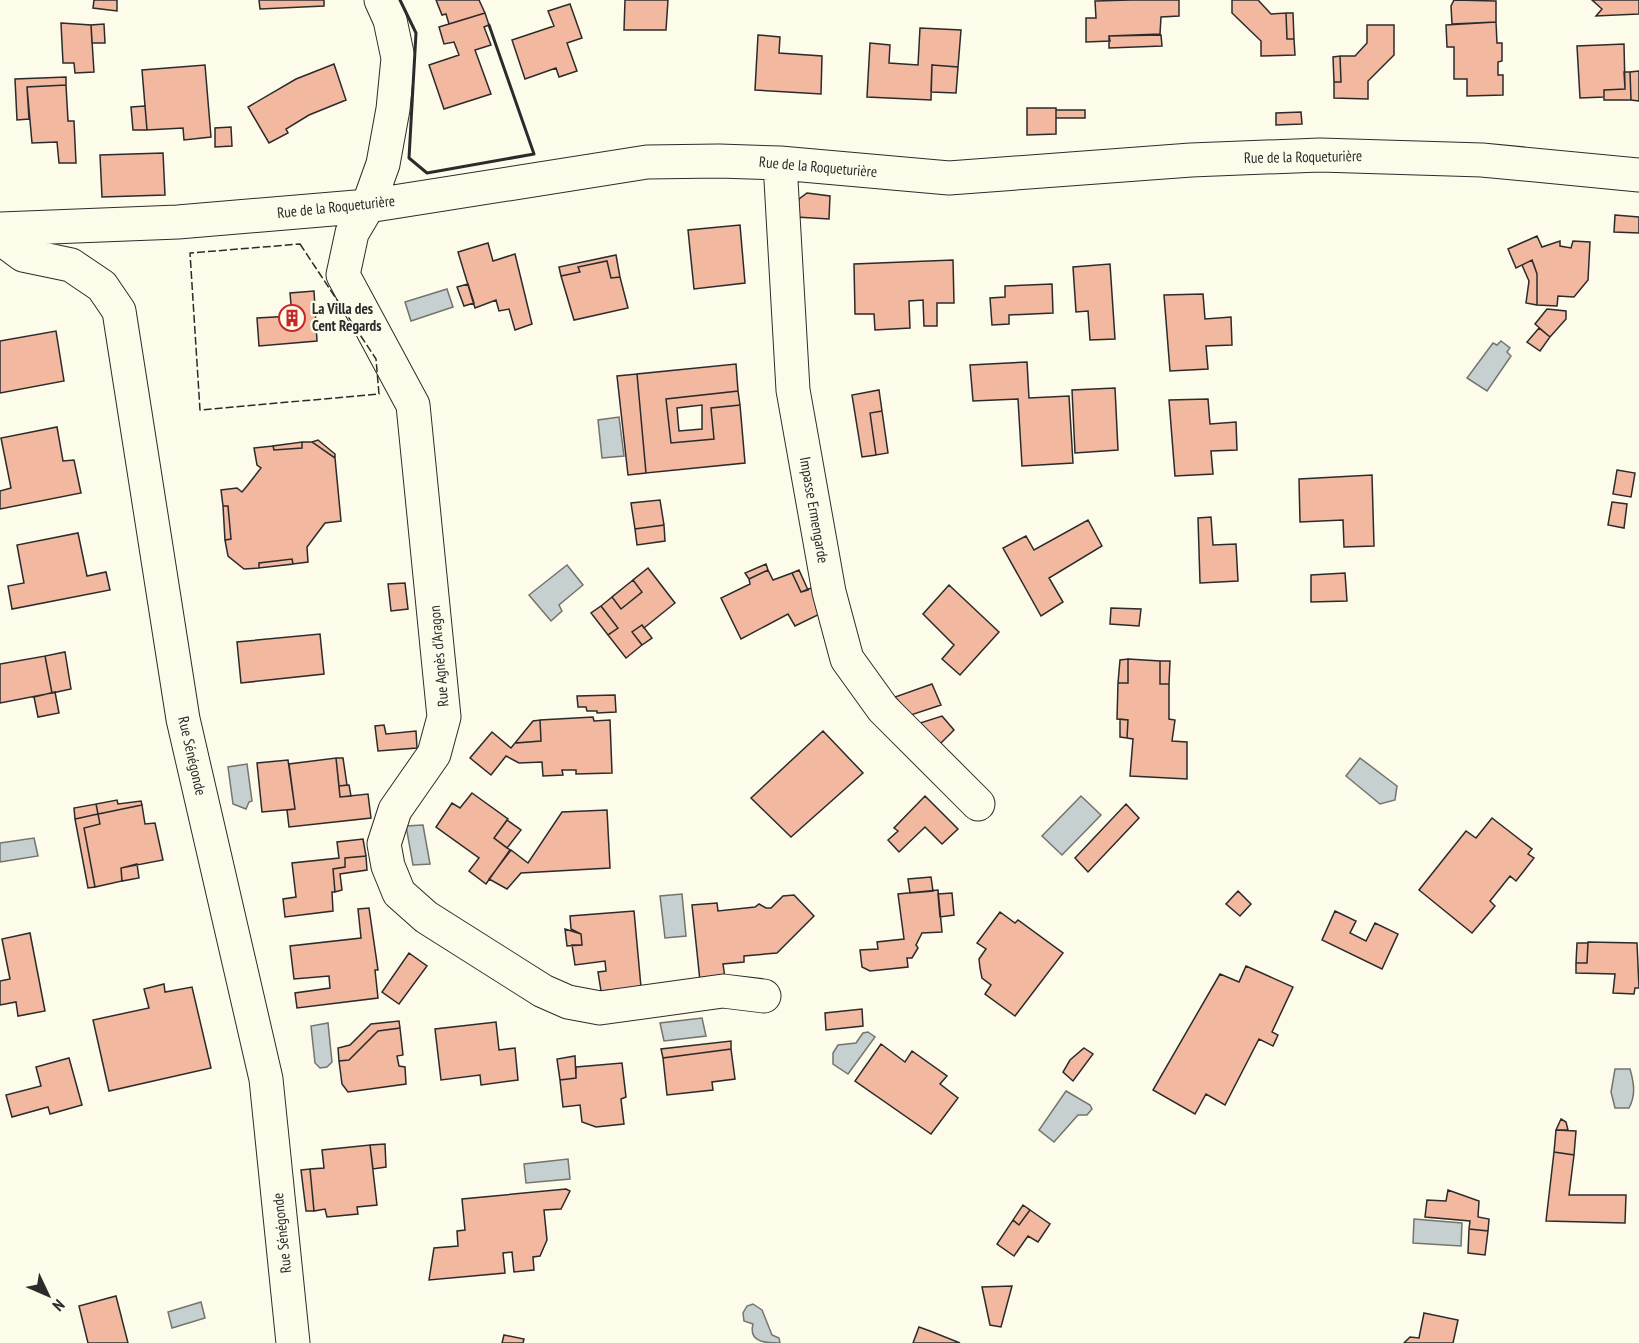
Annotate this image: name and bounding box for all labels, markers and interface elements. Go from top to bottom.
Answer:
street label: Rue de la Roqueturière [1244,146,1362,167]
street label: Rue de la Roqueturière [758,152,878,181]
street label: Rue de la Roqueturière [276,191,396,222]
place label: La Villa des Cent Regards [312,299,382,335]
building icon: La Villa des Cent Regards [277,303,307,333]
street label: Impasse Ermengarde [796,455,833,565]
street label: Rue Agnès d'Aragon [425,605,452,707]
street label: Rue Sénégonde [174,714,211,797]
street label: Rue Sénégonde [268,1192,295,1274]
north arrow [18,1265,78,1325]
text: N [49,1295,69,1315]

